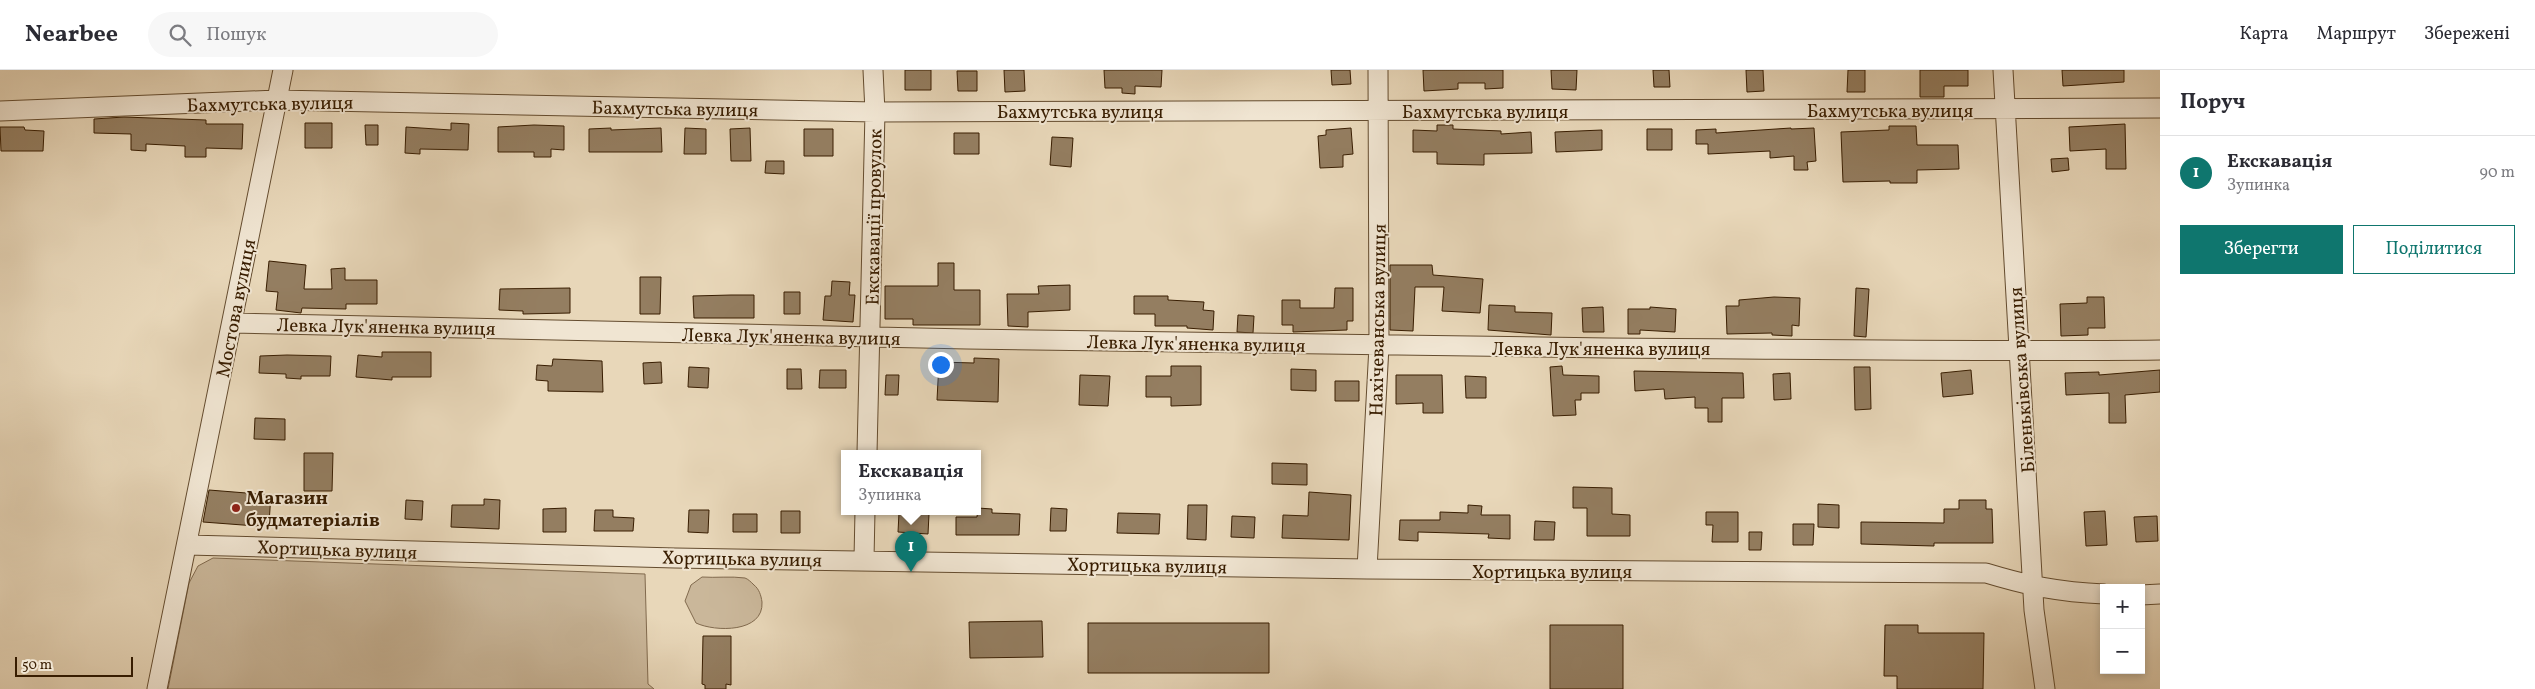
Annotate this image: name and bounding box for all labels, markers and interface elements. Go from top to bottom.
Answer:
search box [148,12,498,57]
text: Nearbee [25,18,118,52]
icon: search [166,21,194,49]
text: Пошук [206,22,266,48]
text: Карта [2240,22,2288,47]
text: Маршрут [2316,22,2396,47]
text: Збережені [2424,22,2510,47]
text: Поруч [2180,88,2245,117]
street label: Бахмутська вулиця [186,91,354,119]
street label: Бахмутська вулиця [591,96,759,124]
street label: Бахмутська вулиця [1807,99,1973,125]
street label: Бахмутська вулиця [997,100,1163,126]
street label: Бахмутська вулиця [1402,100,1568,126]
street label: Екскавації провулок [860,128,890,306]
text: Екскавація [2227,149,2332,175]
text: 1 [2193,162,2199,184]
text: 90 m [2479,162,2515,184]
text: Зупинка [2227,175,2290,197]
street label: Нахічеванська вулиця [1364,223,1394,417]
button: Зберегти [2180,225,2343,274]
button: Поділитися [2353,225,2515,274]
street label: Мостова вулиця [211,237,263,380]
street label: Біленьківська вулиця [2004,286,2042,474]
street label: Левка Лук'яненка вулиця [276,313,496,343]
street label: Левка Лук'яненка вулиця [681,323,901,353]
street label: Левка Лук'яненка вулиця [1086,330,1306,360]
street label: Левка Лук'яненка вулиця [1492,337,1711,363]
your location [928,352,954,378]
popup [841,450,981,515]
text: Екскавація [858,459,964,485]
text: Зупинка [858,485,921,507]
place label: Магазин будматеріалів [246,486,380,534]
marker: Магазин будматеріалів [230,502,242,514]
pin: 1 [895,531,927,572]
street label: Хортицька вулиця [256,535,418,567]
street label: Хортицька вулиця [662,546,822,574]
street label: Хортицька вулиця [1067,553,1227,581]
street label: Хортицька вулиця [1472,560,1632,586]
map controls [2100,584,2145,674]
button: + [2100,584,2145,629]
button: − [2100,629,2145,674]
scale bar [15,654,132,677]
text: 50 m [22,656,52,675]

